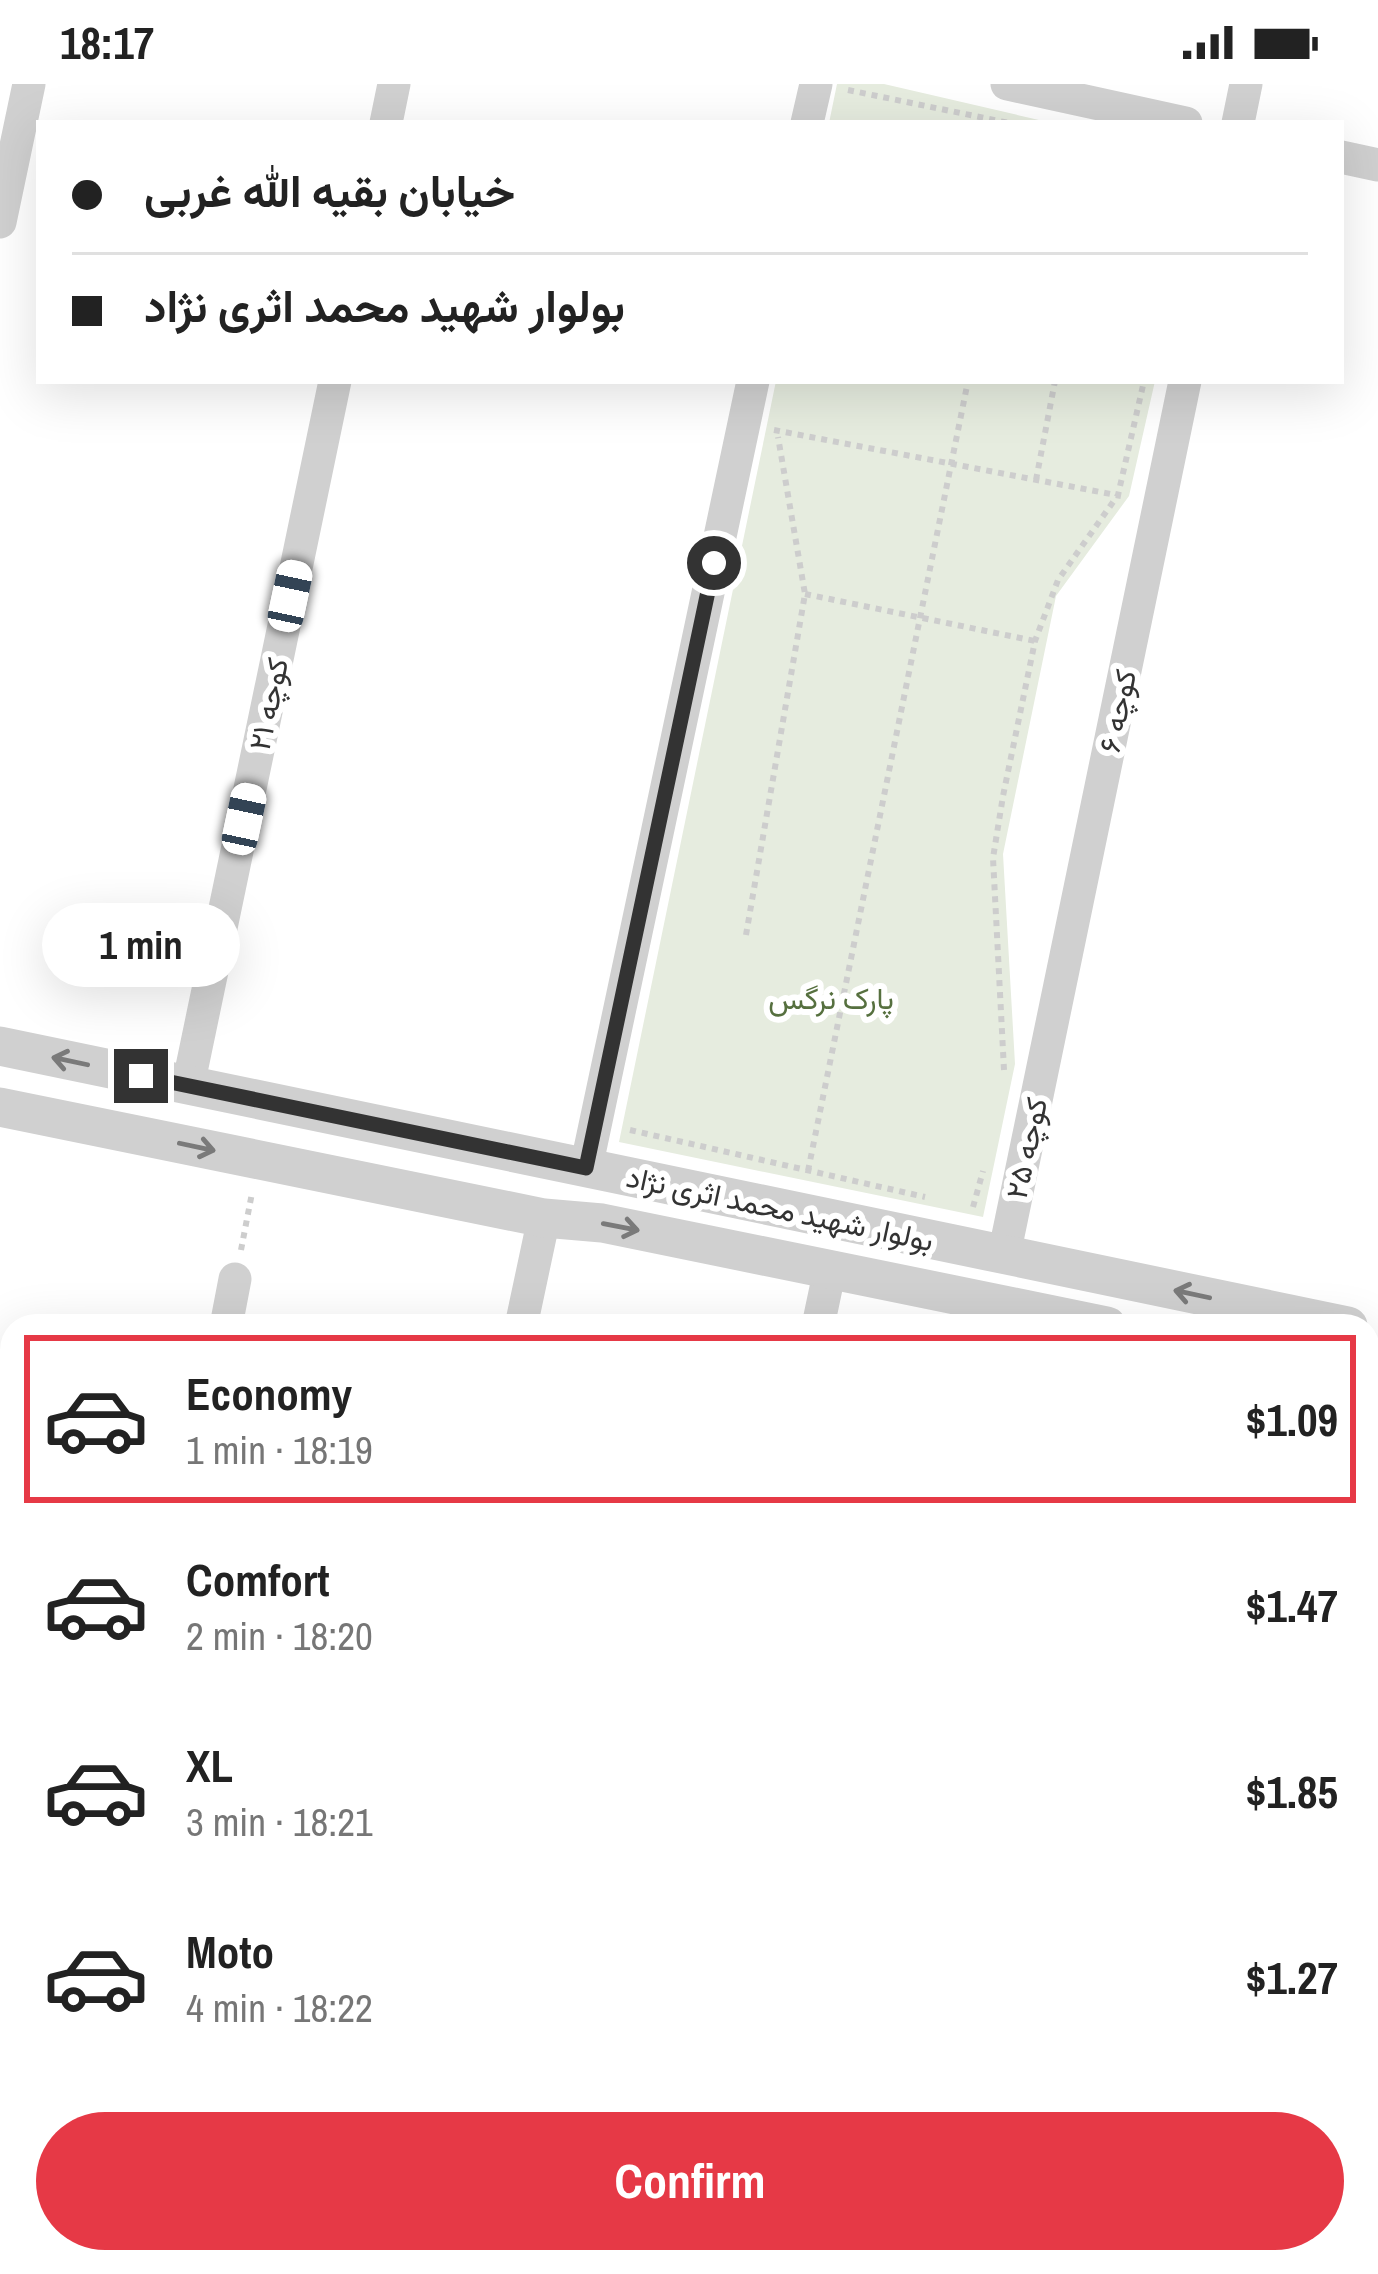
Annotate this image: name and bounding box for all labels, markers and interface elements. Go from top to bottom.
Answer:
text: 18:17 [60,12,154,73]
text: خیابان بقیه الله غربی [144,160,515,221]
text: بولوار شهید محمد اثری نژاد [144,275,625,336]
route start [687,536,741,590]
car [265,557,315,635]
street label: کوچه ۲۱ [239,654,298,754]
street label: کوچه ۶ [1089,666,1146,756]
car [219,780,269,858]
callout: 1 min [42,902,240,986]
text: 1 min [99,919,183,971]
park label: پارک نرگس [768,978,894,1019]
one-way arrow [52,1049,91,1071]
route end [114,1049,168,1103]
street label: کوچه ۲۵ [996,1094,1057,1203]
one-way arrow [177,1137,216,1159]
street label: بولوار شهید محمد اثری نژاد [623,1156,937,1260]
one-way arrow [602,1216,640,1239]
one-way arrow [1174,1281,1212,1304]
text: Economy [186,1363,352,1424]
icon: car [42,1365,150,1473]
text: $1.09 [1246,1389,1338,1450]
text: 1 min · 18:19 [186,1424,373,1476]
text: Comfort [186,1549,329,1610]
icon: car [42,1551,150,1659]
text: $1.47 [1246,1575,1338,1636]
text: 2 min · 18:20 [186,1610,373,1662]
text: XL [186,1735,233,1796]
icon: car [42,1737,150,1845]
text: $1.85 [1246,1761,1338,1822]
text: 3 min · 18:21 [186,1796,373,1848]
text: Moto [186,1921,274,1982]
icon: car [42,1923,150,2031]
text: $1.27 [1246,1947,1338,2008]
text: 4 min · 18:22 [186,1982,373,2034]
button: Confirm [36,2112,1344,2250]

